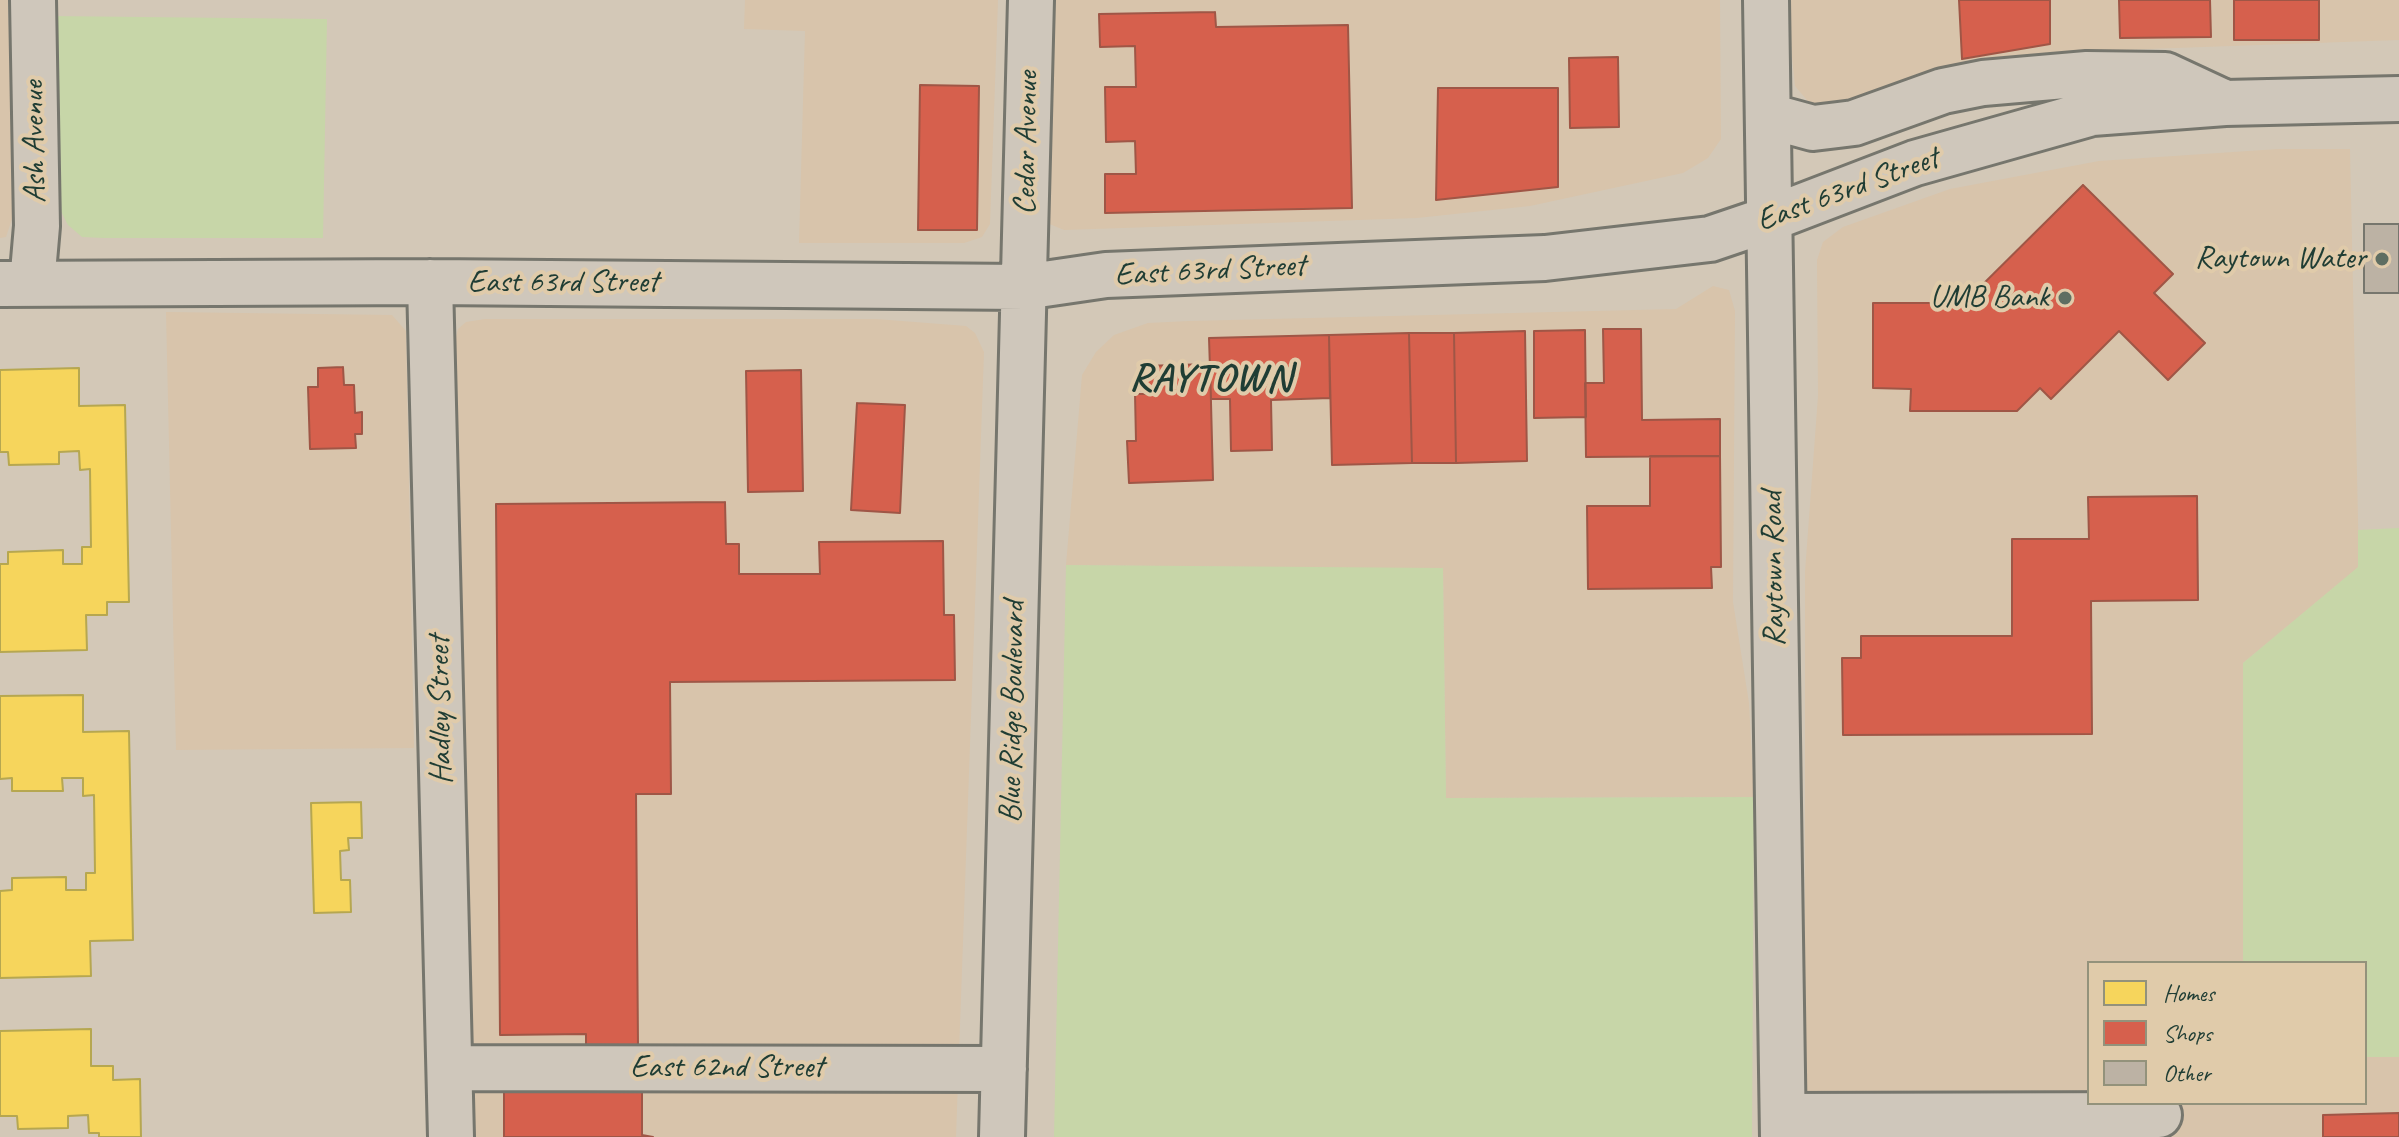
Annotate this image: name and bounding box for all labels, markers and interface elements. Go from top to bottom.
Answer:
street label: Cedar Avenue [1007,71,1047,215]
street label: Ash Avenue [15,80,55,204]
street label: East 63rd Street [1752,139,1944,241]
place label: Raytown Water [2195,240,2366,278]
street label: East 63rd Street [1114,247,1306,295]
marker: Raytown Water [2373,250,2391,268]
street label: East 63rd Street [468,264,658,302]
place label: UMB Bank [1930,279,2049,317]
marker: UMB Bank [2056,289,2074,307]
district label: RAYTOWN [1129,356,1293,404]
street label: Raytown Road [1753,491,1795,647]
street label: Blue Ridge Boulevard [992,601,1034,823]
street label: Hadley Street [421,635,461,785]
legend [2087,961,2367,1105]
text: Homes [2163,978,2214,1008]
text: Shops [2163,1018,2212,1048]
street label: East 62nd Street [630,1049,824,1087]
text: Other [2163,1058,2211,1088]

